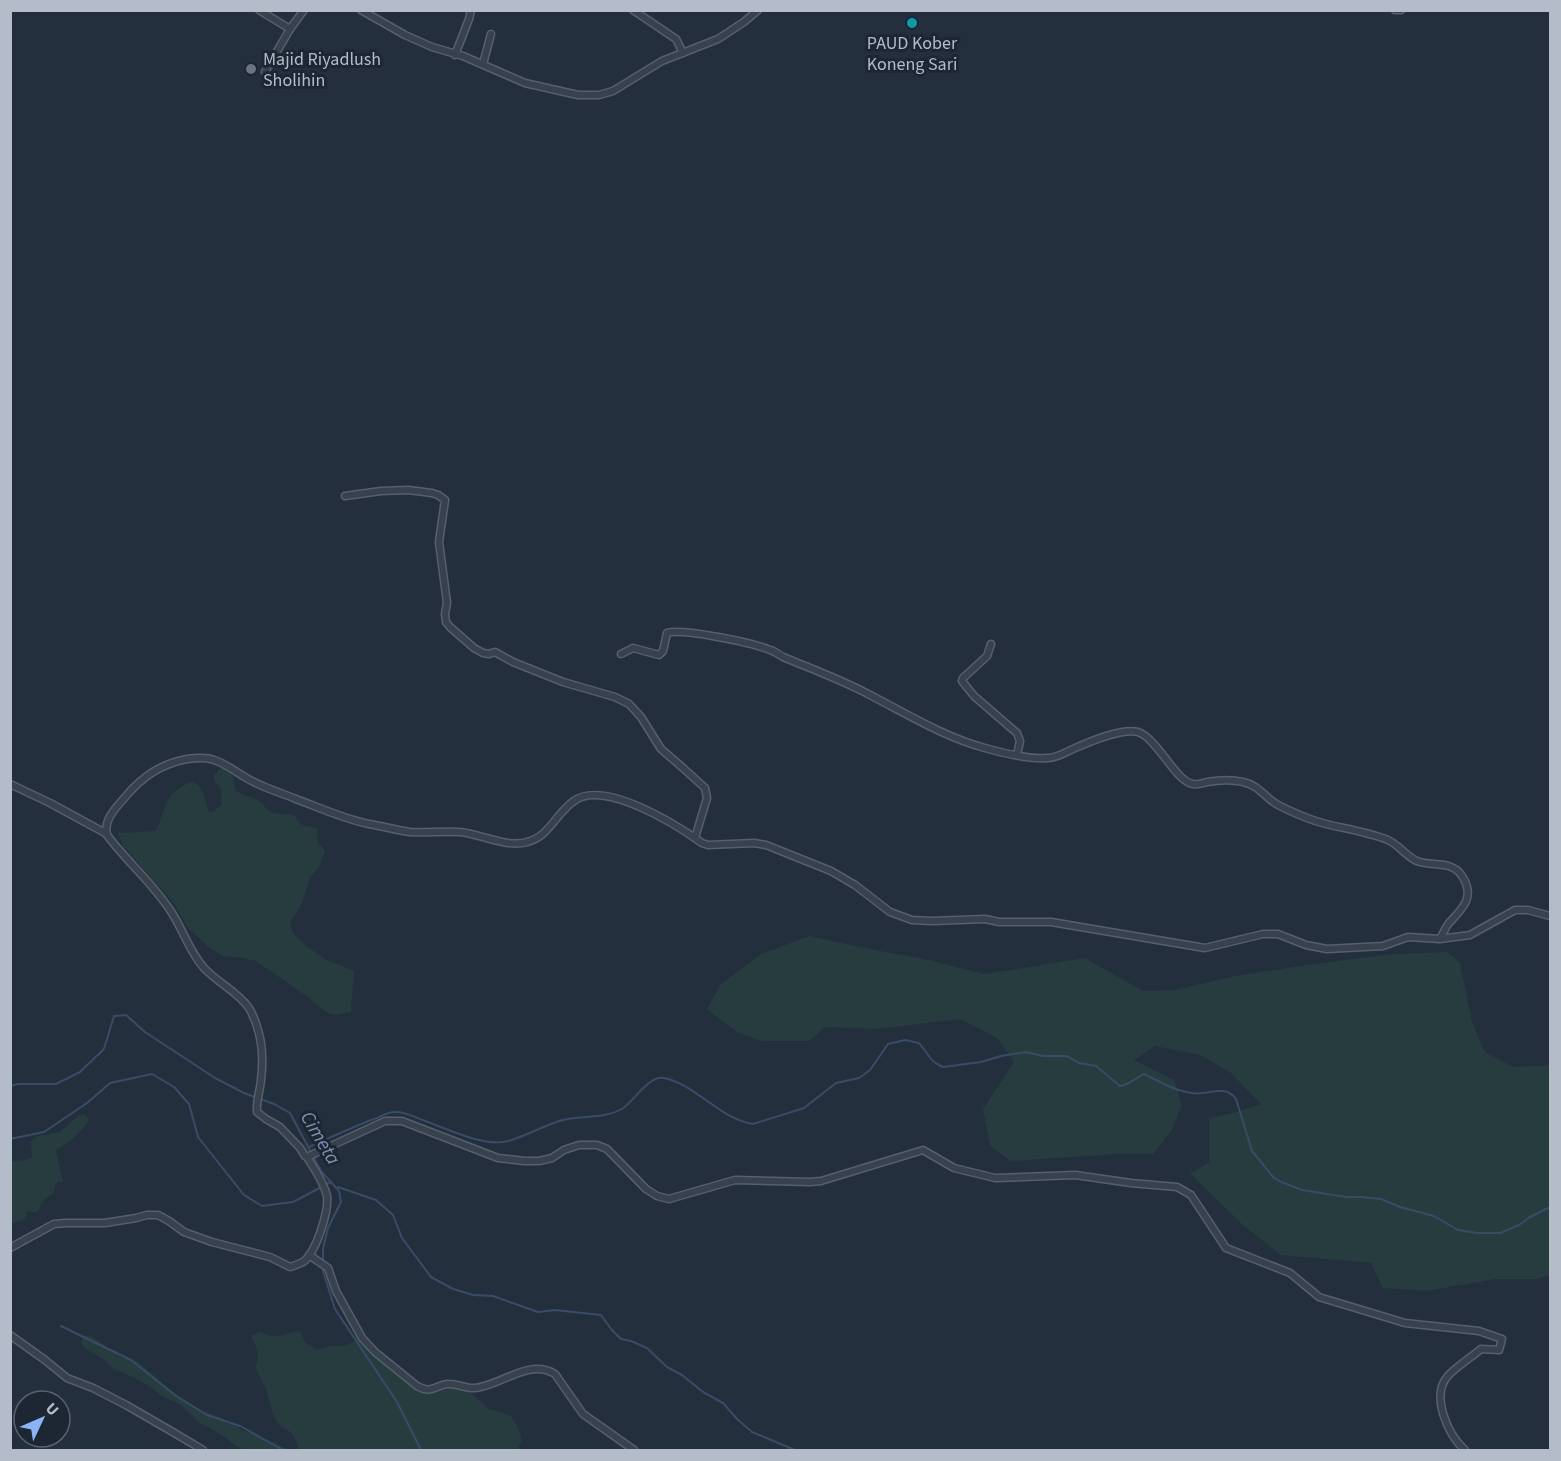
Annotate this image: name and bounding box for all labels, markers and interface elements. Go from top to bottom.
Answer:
marker: PAUD Kober Koneng Sari [905,16,919,30]
place label: PAUD Kober Koneng Sari [867,31,958,77]
place label: Majid Riyadlush Sholihin [263,47,381,93]
marker: Majid Riyadlush Sholihin [244,62,258,76]
water label: Cimeta [293,1106,347,1170]
north arrow [12,1389,72,1449]
text: U [40,1398,64,1421]

